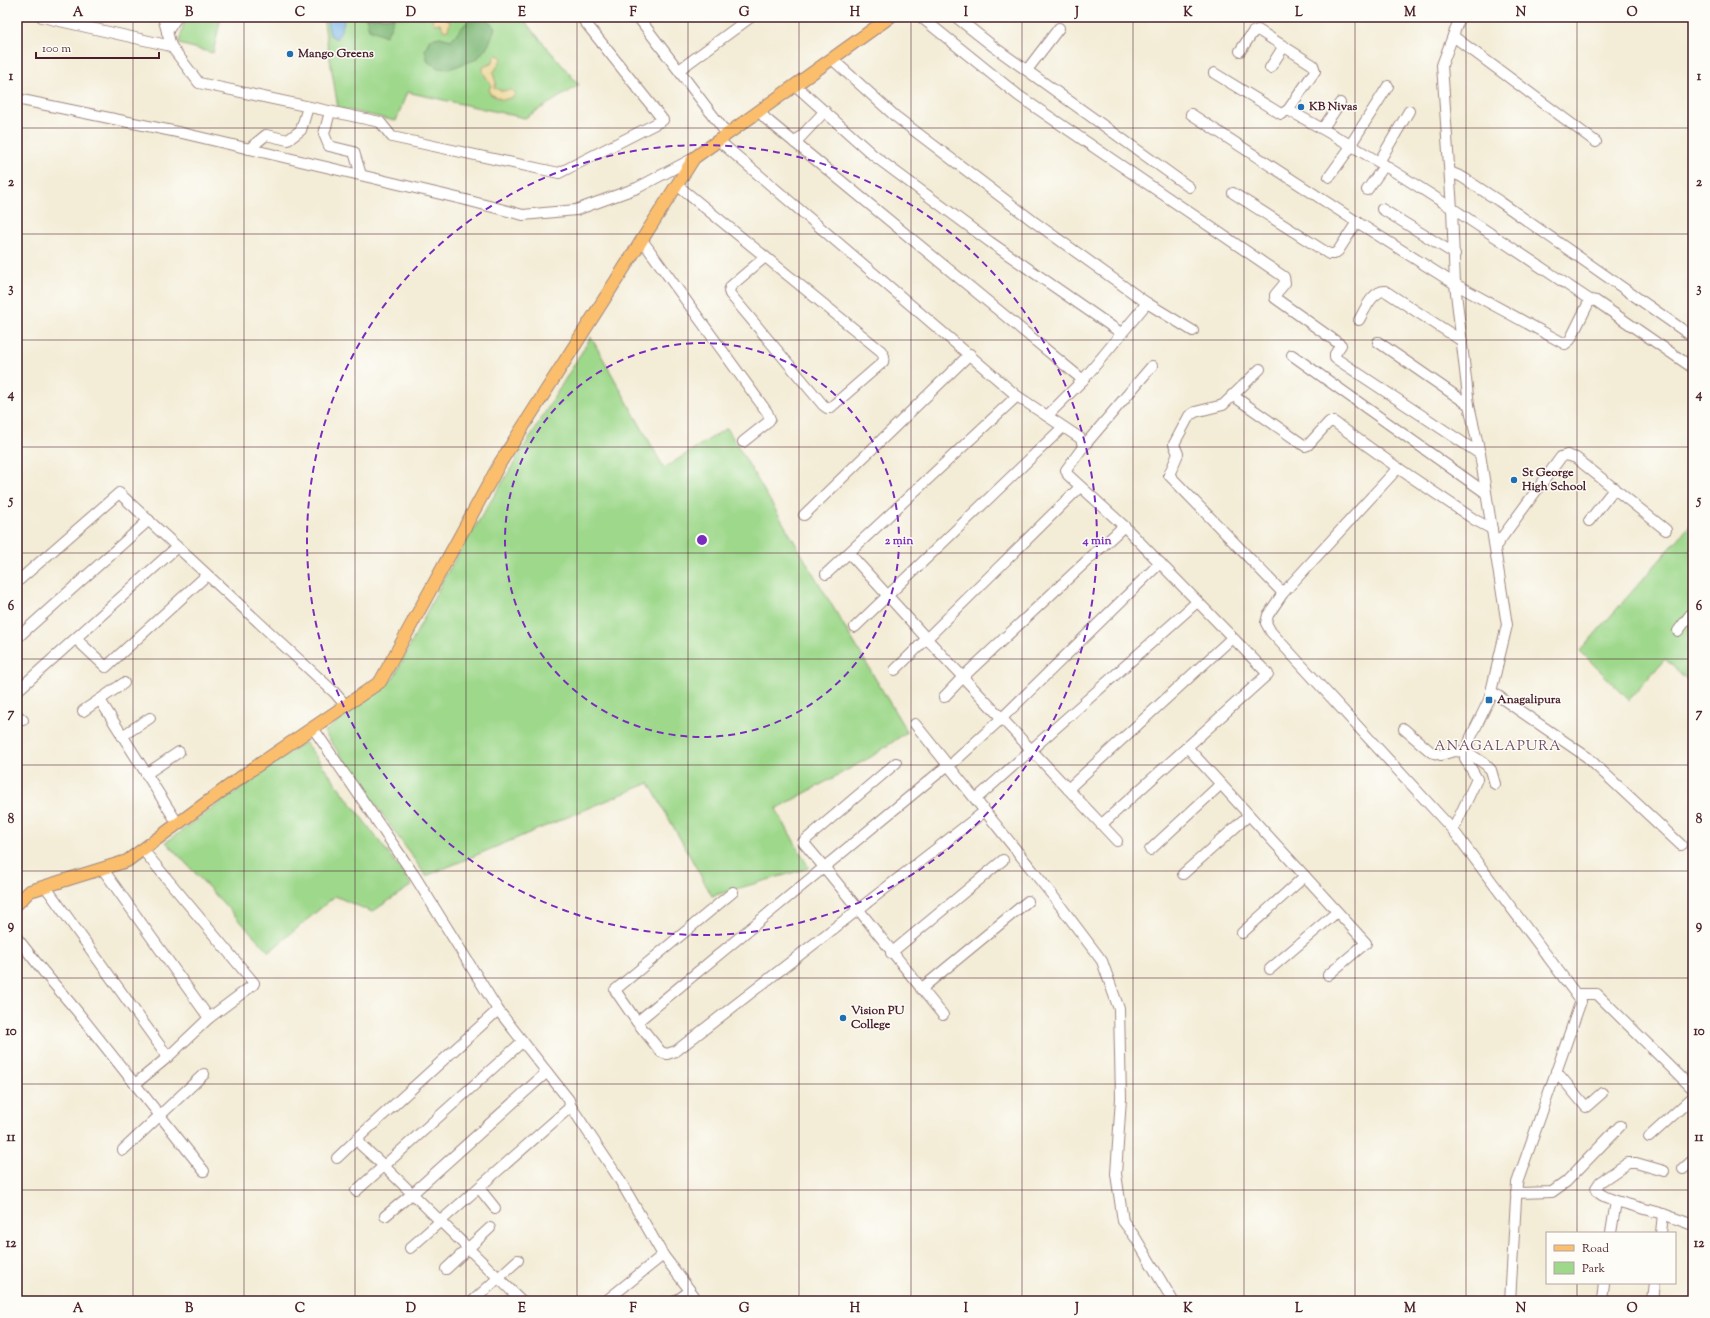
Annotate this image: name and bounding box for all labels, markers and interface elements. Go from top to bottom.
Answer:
text: A [73,4,84,22]
text: B [185,4,194,22]
text: C [295,4,305,22]
text: D [406,4,416,22]
text: E [518,4,526,22]
text: F [629,4,637,22]
text: G [739,4,750,22]
text: H [850,4,861,22]
text: I [964,4,969,22]
text: J [1074,4,1079,22]
text: K [1183,4,1193,22]
text: L [1295,4,1303,22]
text: M [1404,4,1416,22]
text: N [1516,4,1527,22]
text: O [1626,4,1638,22]
scale bar [36,34,159,60]
text: 100 m [42,40,71,58]
place label: Mango Greens [297,45,374,63]
marker: Mango Greens [285,49,295,59]
text: 1 [9,68,14,86]
text: 1 [1697,68,1702,86]
place label: KB Nivas [1308,98,1357,116]
marker: KB Nivas [1296,102,1306,112]
text: 2 [8,174,15,192]
text: 2 [1696,174,1703,192]
text: 3 [8,280,14,298]
text: 3 [1696,280,1702,298]
text: 4 [7,386,15,404]
text: 4 [1695,386,1703,404]
place label: St George High School [1521,464,1587,496]
marker: St George High School [1509,475,1519,485]
text: 5 [8,492,14,510]
text: 5 [1696,492,1702,510]
text: 2 min [885,532,914,550]
text: 4 min [1081,532,1112,550]
centre of rings [695,533,709,547]
text: 6 [8,598,15,616]
text: 6 [1696,598,1703,616]
place label: Anagalipura [1496,691,1561,709]
marker: Anagalipura [1484,695,1494,705]
text: 7 [8,705,15,723]
text: 7 [1696,705,1703,723]
district label: ANAGALAPURA [1434,737,1562,757]
text: 8 [8,811,15,829]
text: 8 [1696,811,1703,829]
text: 9 [8,917,15,935]
text: 9 [1696,917,1703,935]
place label: Vision PU College [850,1002,904,1034]
marker: Vision PU College [838,1013,848,1023]
text: 10 [5,1023,17,1041]
text: 10 [1693,1023,1705,1041]
text: 11 [7,1129,16,1147]
text: 11 [1695,1129,1704,1147]
legend [1546,1232,1676,1284]
text: 12 [6,1235,17,1253]
text: 12 [1694,1235,1705,1253]
text: Road [1582,1240,1609,1258]
text: Park [1582,1260,1605,1278]
text: A [73,1300,84,1318]
text: B [185,1300,194,1318]
text: C [295,1300,305,1318]
text: D [406,1300,416,1318]
text: E [518,1300,526,1318]
text: F [629,1300,637,1318]
text: G [739,1300,750,1318]
text: H [850,1300,861,1318]
text: I [964,1300,969,1318]
text: J [1074,1300,1079,1318]
text: K [1183,1300,1193,1318]
text: L [1295,1300,1303,1318]
text: M [1404,1300,1416,1318]
text: N [1516,1300,1527,1318]
text: O [1626,1300,1638,1318]

